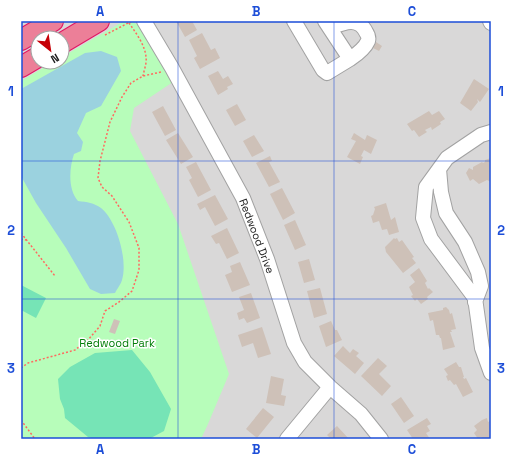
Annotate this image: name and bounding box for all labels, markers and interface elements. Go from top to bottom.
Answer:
text: A [96,3,105,20]
text: B [252,3,261,20]
text: C [408,3,416,20]
north arrow [30,30,70,70]
text: N [48,51,62,67]
text: 1 [8,83,14,100]
text: 1 [498,83,504,100]
street label: Redwood Drive [236,197,278,275]
text: 2 [7,222,15,239]
text: 2 [497,222,505,239]
park label: Redwood Park [79,336,155,350]
text: 3 [7,360,15,377]
text: 3 [497,360,505,377]
text: A [96,441,105,458]
text: B [252,441,261,458]
text: C [408,441,416,458]

